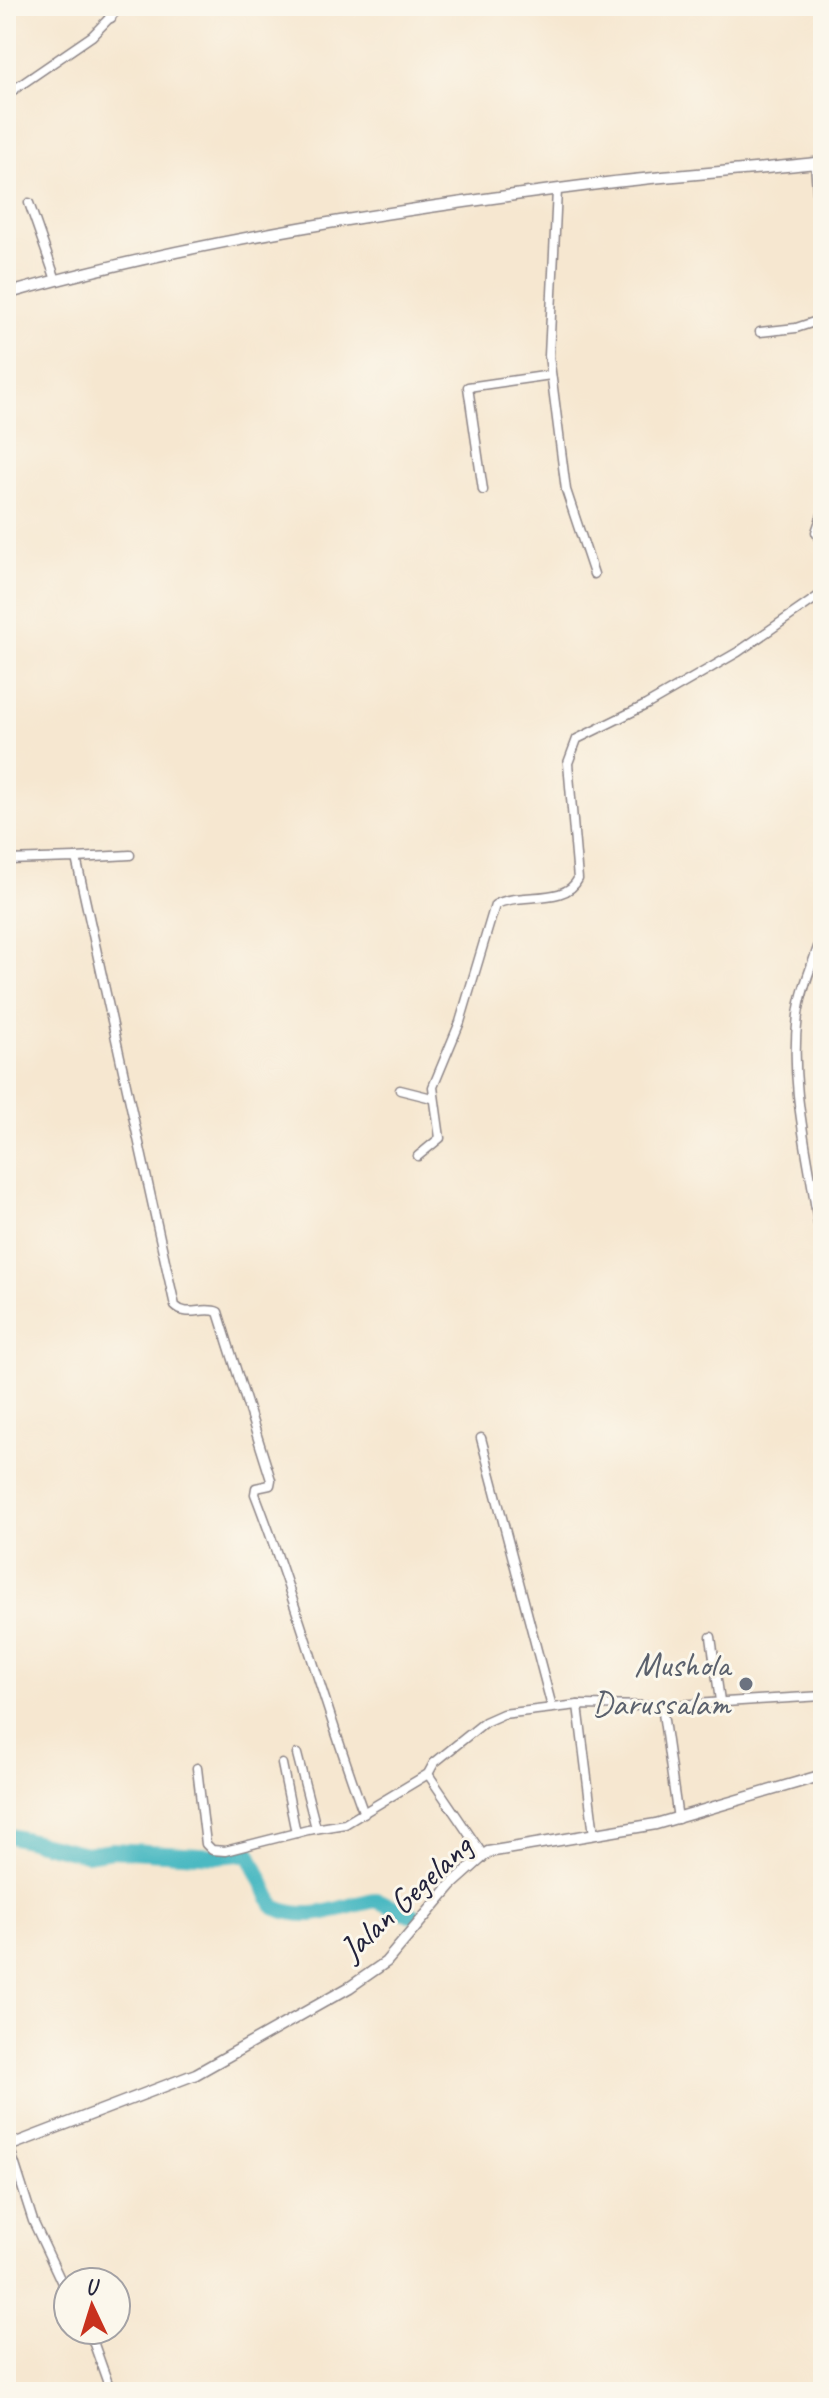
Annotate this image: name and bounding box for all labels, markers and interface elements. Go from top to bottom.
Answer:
place label: Mushola Darussalam [592,1643,733,1725]
marker: Mushola Darussalam [737,1675,755,1693]
street label: Jalan Gegelang [329,1824,482,1971]
north arrow [52,2266,132,2346]
text: U [84,2272,101,2301]

